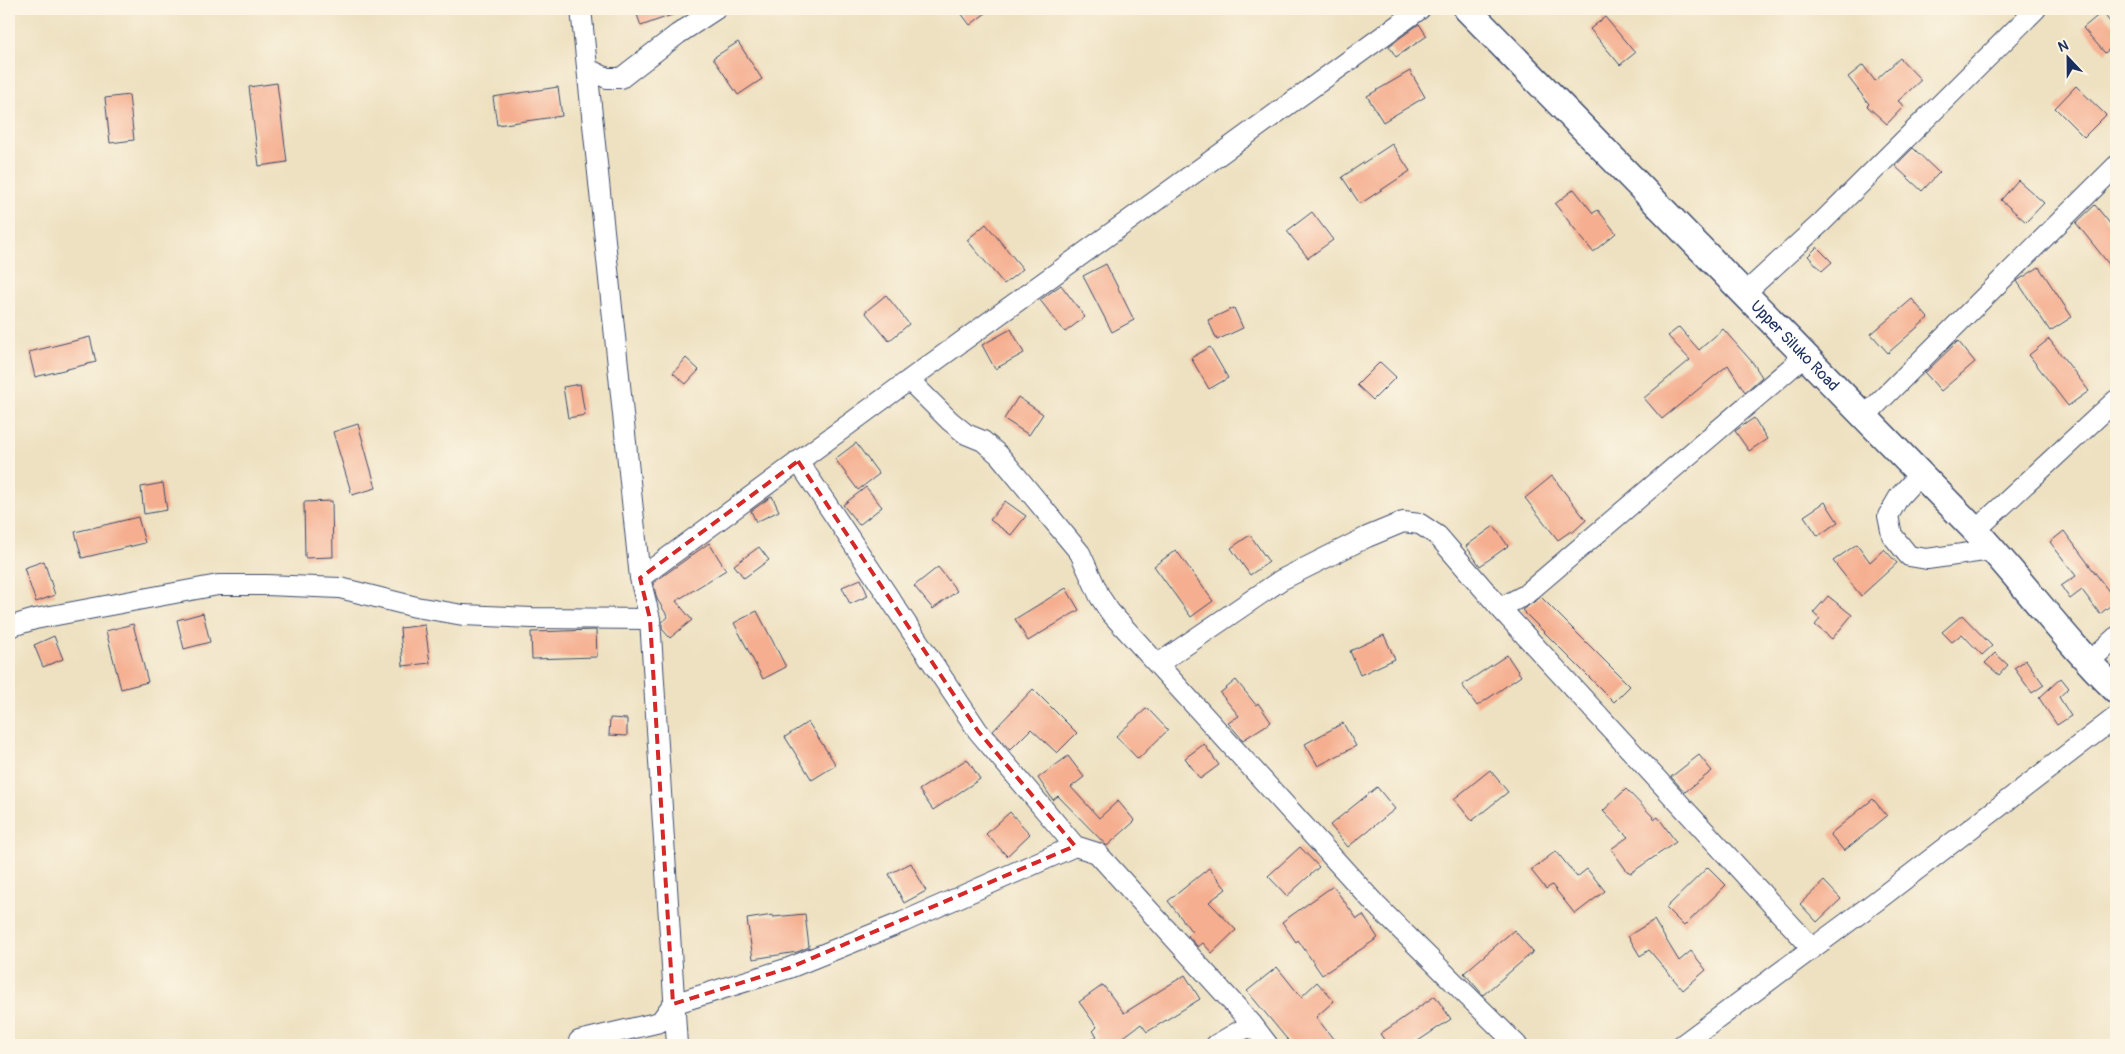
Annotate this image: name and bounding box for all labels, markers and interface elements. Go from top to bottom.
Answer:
north arrow [2042,32,2092,82]
text: N [2056,37,2071,56]
street label: Upper Siluko Road [1746,296,1843,395]

